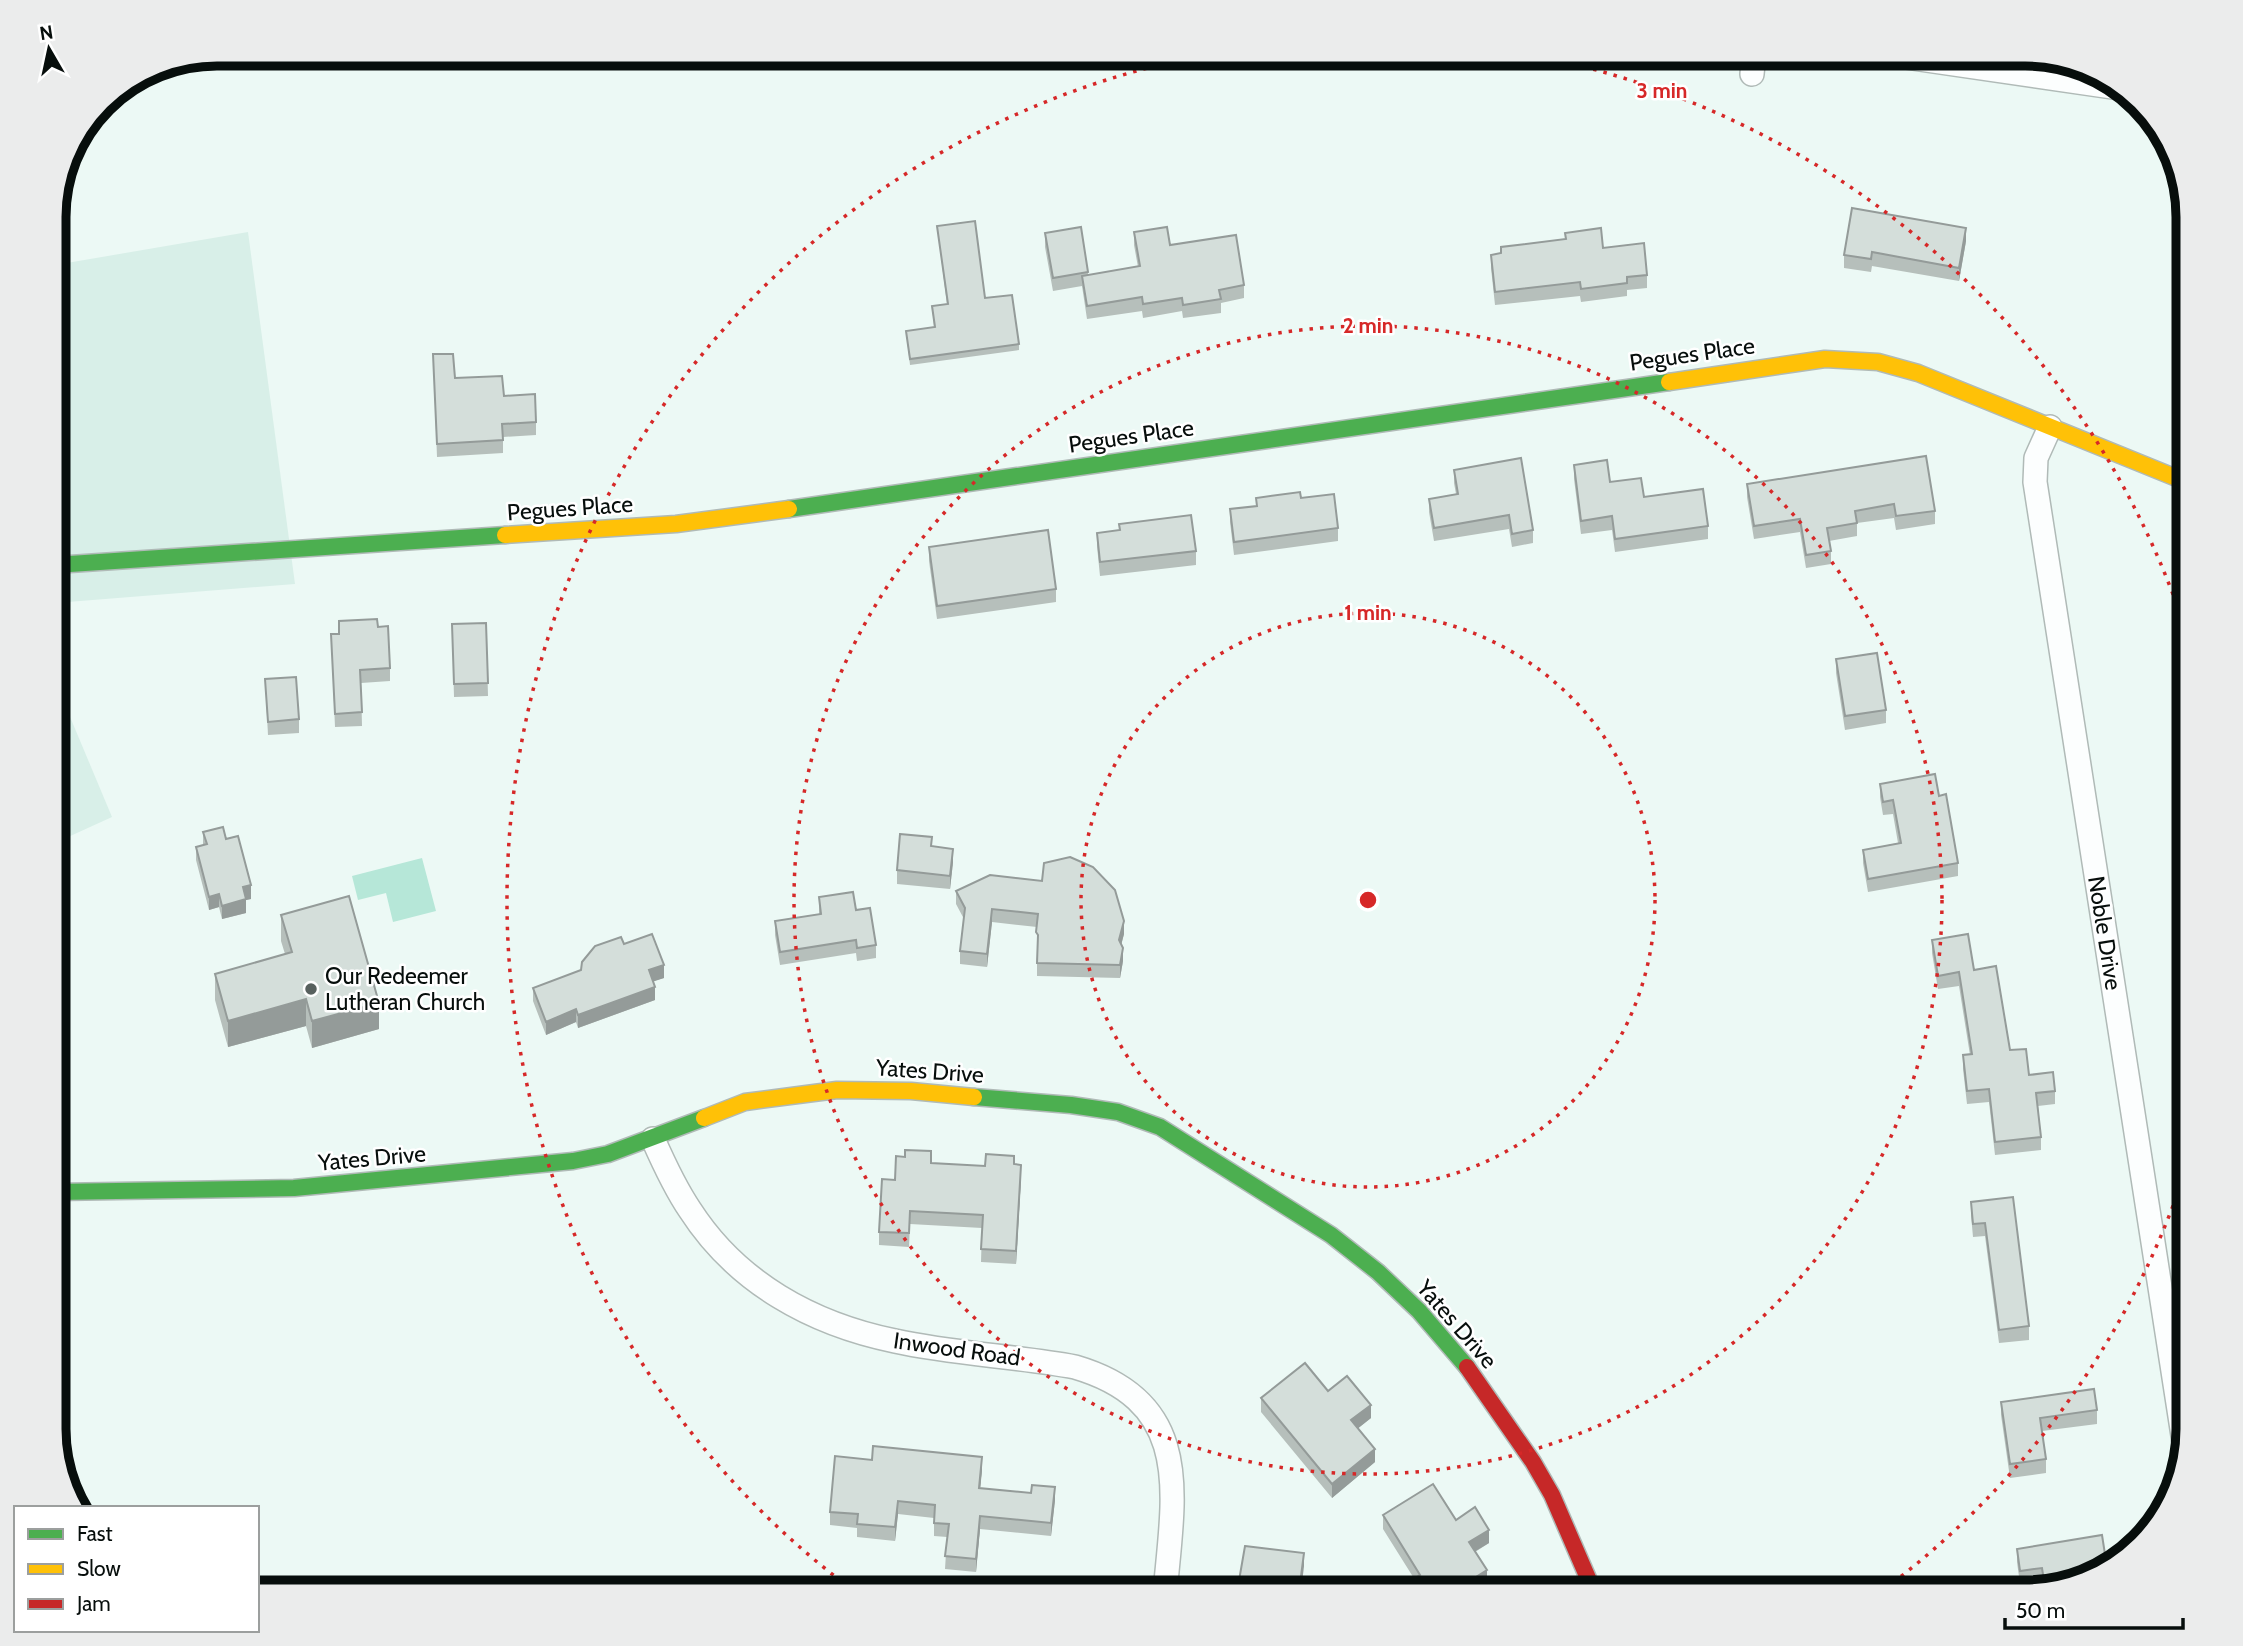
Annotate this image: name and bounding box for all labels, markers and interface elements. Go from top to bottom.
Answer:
north arrow [14,14,84,84]
text: N [38,20,55,45]
text: 3 min [1637,78,1687,103]
text: 2 min [1343,313,1393,338]
street label: Pegues Place [1628,331,1757,377]
street label: Pegues Place [1067,413,1196,459]
street label: Pegues Place [506,490,634,526]
text: 1 min [1344,600,1392,625]
street label: Noble Drive [2082,874,2128,992]
centre of rings [1356,888,1380,912]
place label: Our Redeemer Lutheran Church [325,962,485,1016]
marker: Our Redeemer Lutheran Church [303,981,319,997]
street label: Yates Drive [874,1053,985,1089]
street label: Yates Drive [316,1139,427,1177]
street label: Yates Drive [1410,1273,1503,1374]
street label: Inwood Road [892,1326,1022,1372]
legend [14,1506,259,1632]
text: Fast [77,1521,113,1546]
text: Slow [77,1556,121,1581]
scale bar [2005,1586,2184,1630]
text: Jam [76,1591,111,1616]
text: 50 m [2016,1598,2065,1623]

